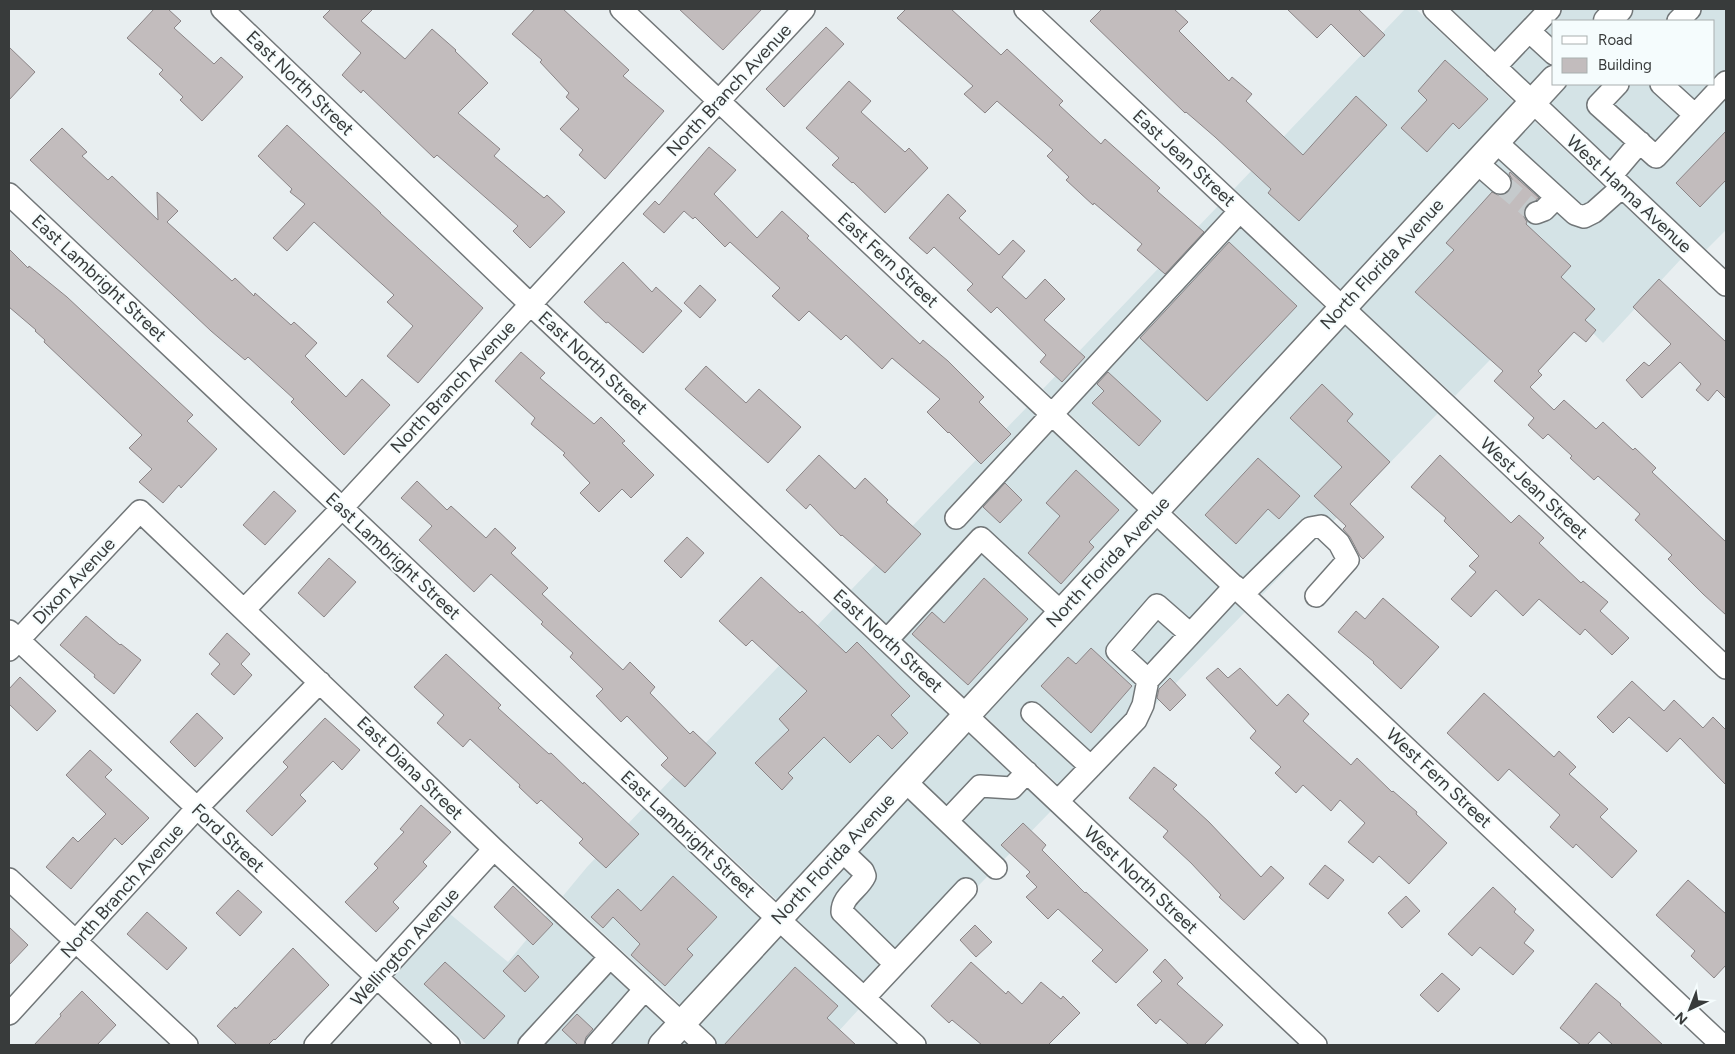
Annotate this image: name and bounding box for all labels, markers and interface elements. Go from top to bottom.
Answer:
street label: North Branch Avenue [662,19,796,161]
legend [1552,20,1715,85]
street label: East North Street [241,26,359,140]
text: Road [1598,31,1633,49]
text: Building [1598,56,1652,74]
street label: East Jean Street [1128,105,1240,211]
street label: West Hanna Avenue [1562,130,1696,258]
street label: North Florida Avenue [1316,194,1449,334]
street label: East Fern Street [833,208,943,312]
street label: East Lambright Street [27,210,171,346]
street label: East North Street [534,307,652,419]
street label: North Branch Avenue [386,316,520,458]
street label: West Jean Street [1476,432,1593,544]
street label: East Lambright Street [321,488,465,624]
street label: North Florida Avenue [1042,492,1175,632]
street label: Dixon Avenue [28,533,120,629]
street label: East North Street [829,585,947,697]
street label: East Diana Street [352,712,468,824]
street label: West Fern Street [1382,723,1497,833]
street label: East Lambright Street [616,766,760,902]
street label: North Florida Avenue [767,789,900,929]
street label: Ford Street [187,799,269,877]
street label: North Branch Avenue [56,819,188,963]
street label: West North Street [1079,821,1203,939]
street label: Wellington Avenue [346,883,464,1011]
north arrow [1665,984,1715,1034]
text: N [1672,1008,1691,1028]

